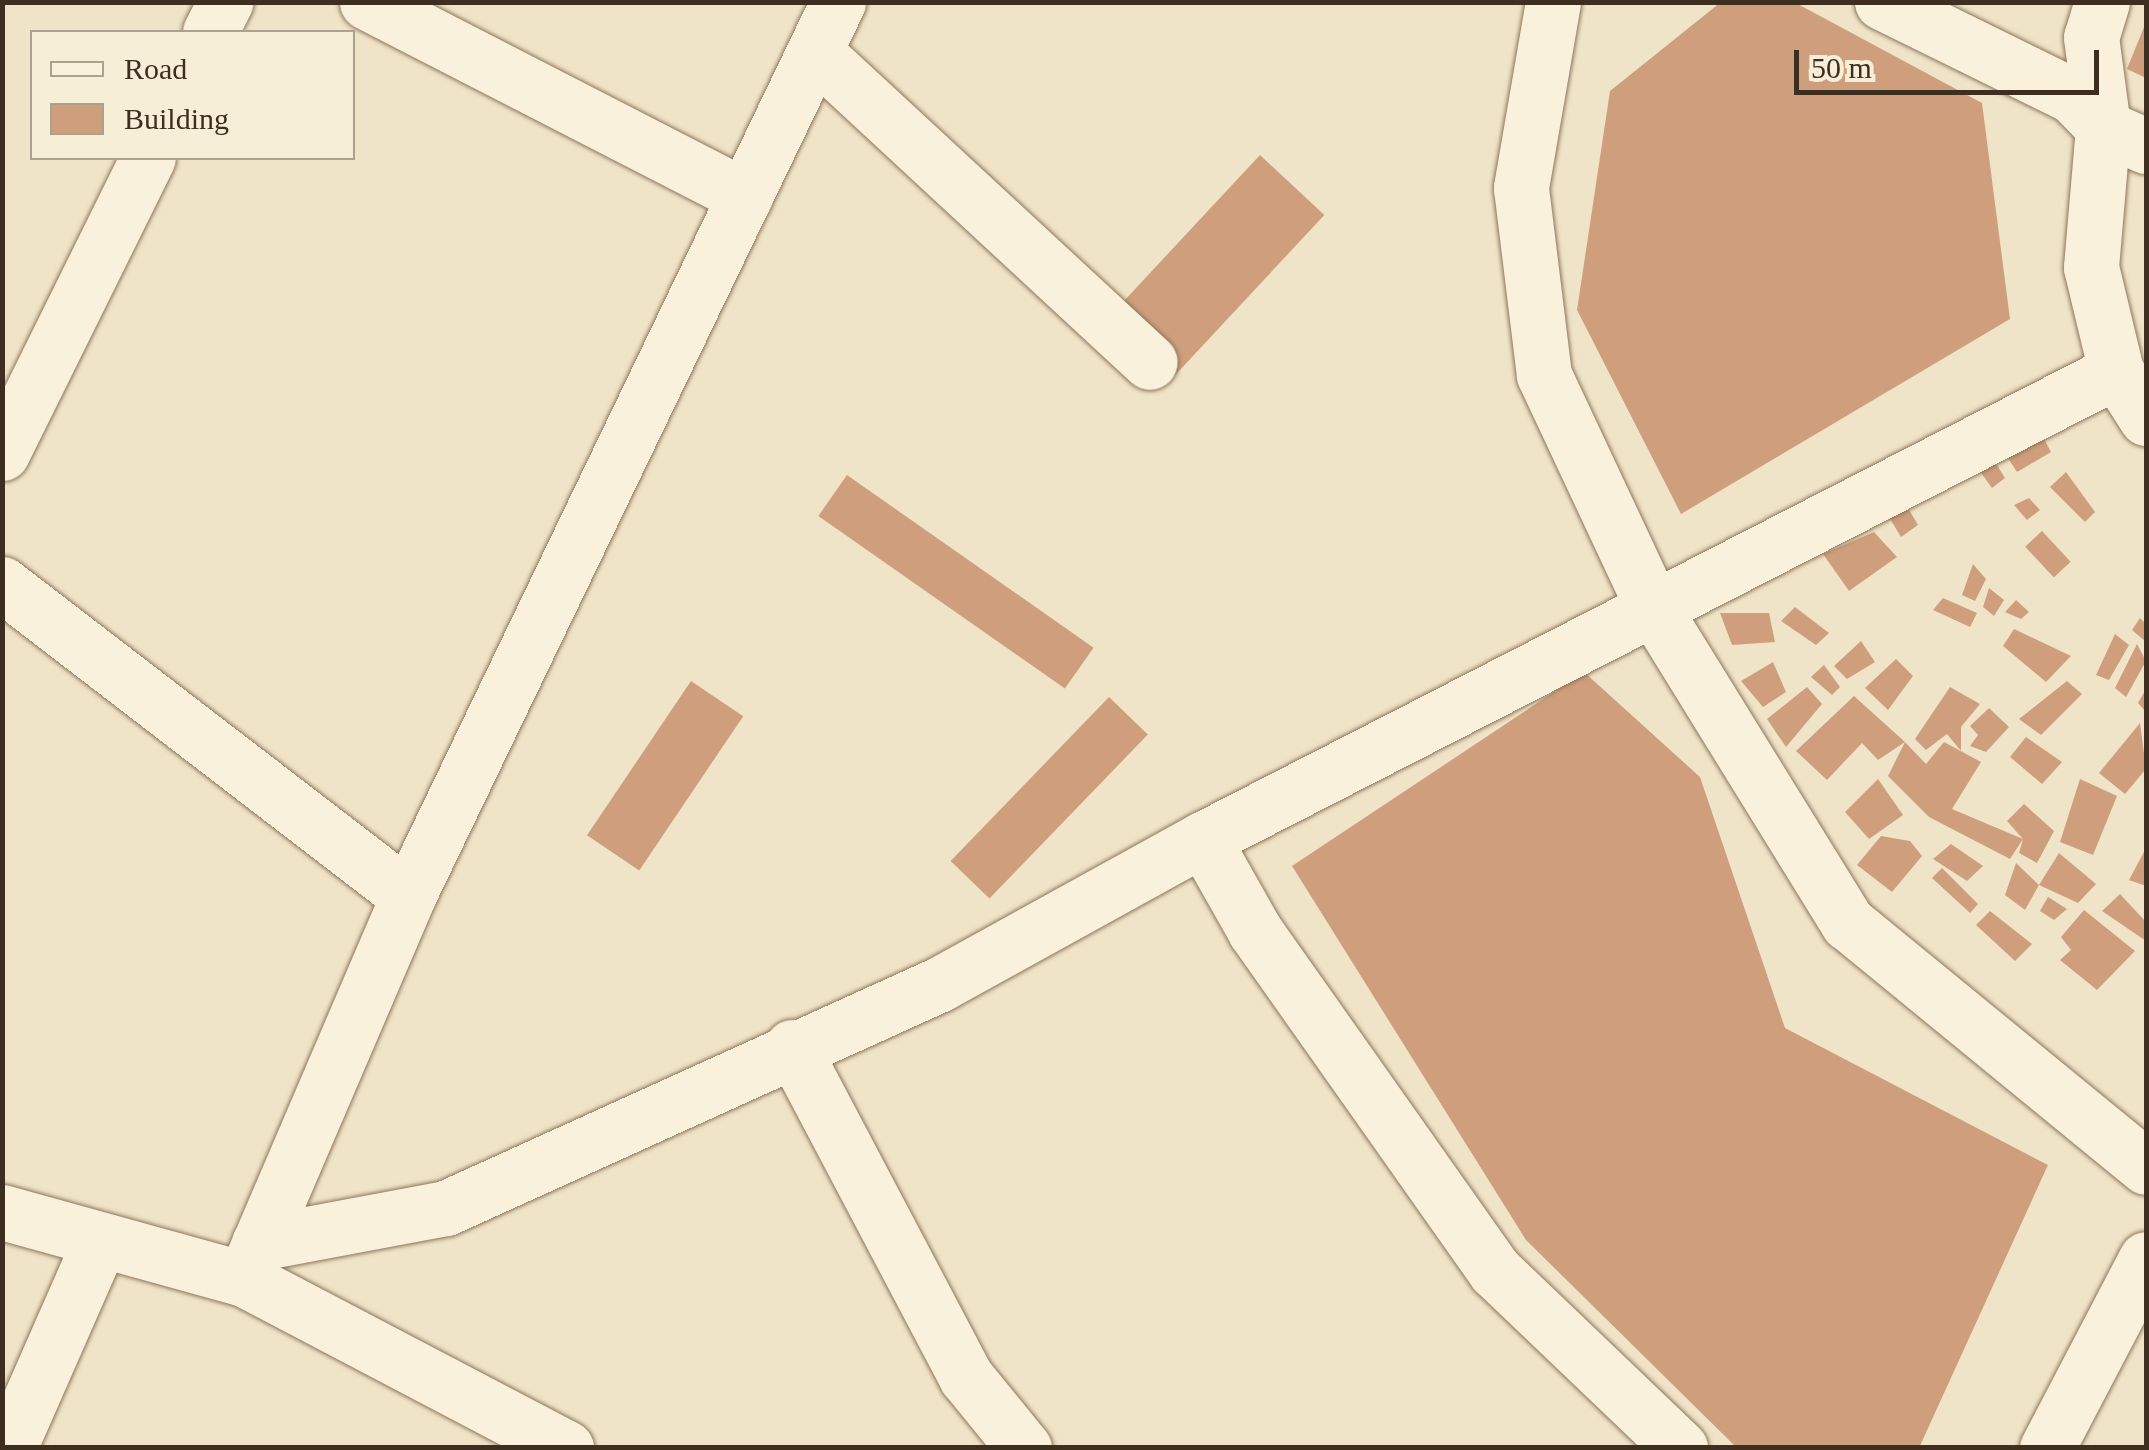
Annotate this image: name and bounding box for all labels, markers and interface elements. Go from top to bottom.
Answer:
legend [30,30,355,160]
scale bar [1799,30,2104,92]
text: 50 m [1811,51,1872,84]
text: Road [124,52,187,85]
text: Building [124,102,229,135]

